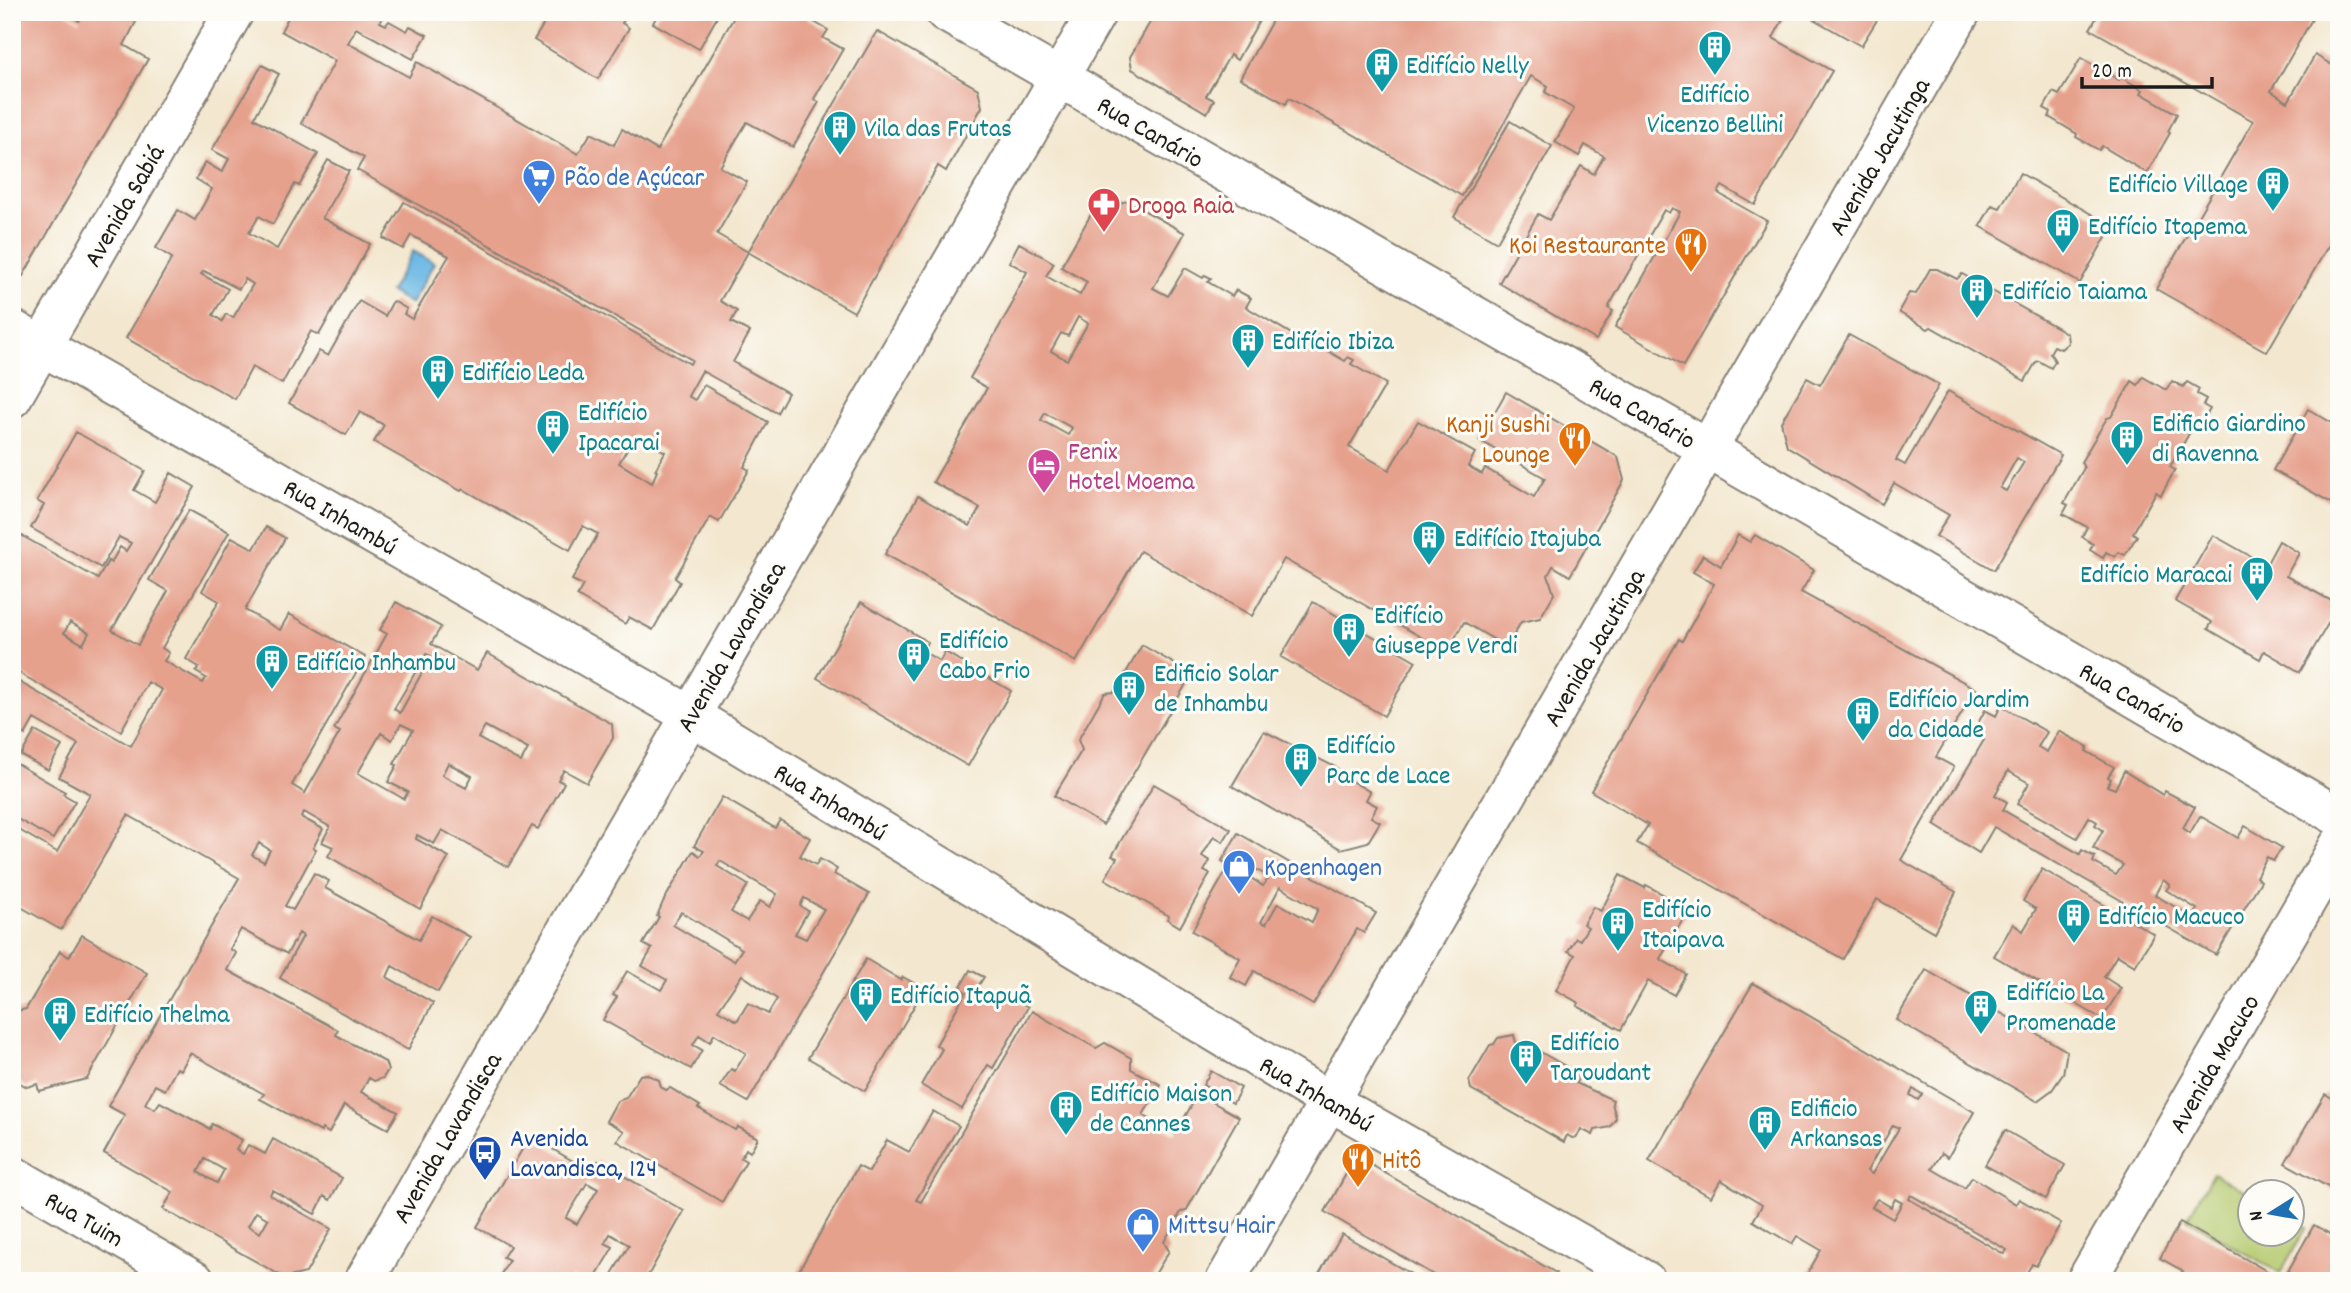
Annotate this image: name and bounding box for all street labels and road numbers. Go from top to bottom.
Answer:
street label: Avenida Jacutinga [1821,71,1942,244]
street label: Rua Canário [1089,89,1210,180]
street label: Avenida Sabiá [76,138,176,275]
street label: Rua Canário [1581,370,1702,461]
street label: Rua Inhambú [275,471,403,567]
street label: Avenida Lavandisca [669,555,797,740]
street label: Avenida Jacutinga [1536,562,1657,735]
street label: Rua Canário [2071,655,2192,746]
street label: Rua Inhambú [765,756,893,852]
street label: Avenida Macuco [2161,989,2271,1141]
street label: Avenida Lavandisca [385,1046,513,1231]
street label: Rua Inhambú [1251,1048,1379,1144]
street label: Rua Tuim [37,1183,130,1259]

